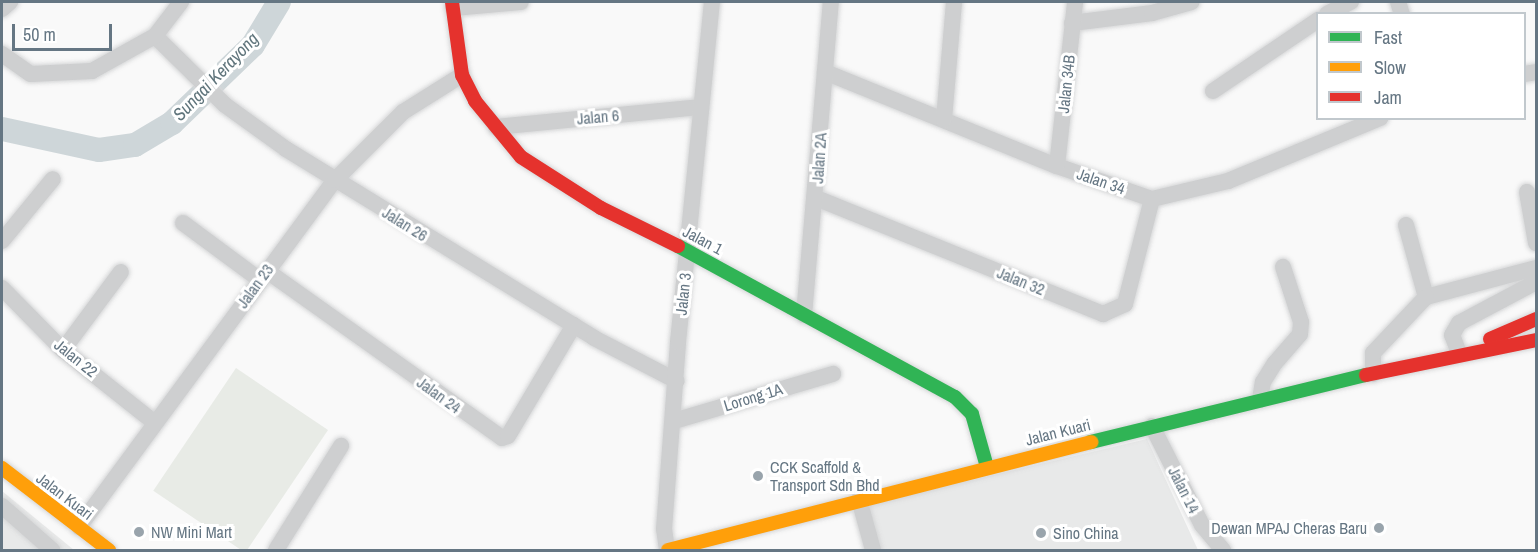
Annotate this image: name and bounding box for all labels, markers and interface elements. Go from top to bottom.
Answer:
scale bar [15,12,116,50]
legend [1316,12,1526,120]
text: 50 m [23,22,56,47]
text: Fast [1374,25,1402,50]
water label: Sungai Kerayong [169,28,263,126]
street label: Jalan 34B [1053,54,1079,114]
text: Slow [1374,55,1406,80]
text: Jam [1374,85,1402,110]
street label: Jalan 6 [576,106,620,128]
street label: Jalan 2A [808,132,830,184]
street label: Jalan 34 [1074,164,1128,198]
street label: Jalan 26 [379,203,431,245]
street label: Jalan 1 [680,222,726,258]
street label: Jalan 23 [233,260,277,312]
street label: Jalan 32 [994,263,1048,299]
street label: Jalan 3 [671,272,695,316]
street label: Jalan 22 [51,335,101,381]
street label: Jalan 24 [413,373,465,417]
street label: Lorong 1A [721,379,785,415]
street label: Jalan Kuari [1023,415,1093,449]
place label: CCK Scaffold & Transport Sdn Bhd [770,457,880,495]
street label: Jalan 14 [1164,464,1204,516]
street label: Jalan Kuari [33,468,97,524]
marker: CCK Scaffold & Transport Sdn Bhd [751,469,765,483]
place label: Dewan MPAJ Cheras Baru [1211,518,1367,538]
marker: Dewan MPAJ Cheras Baru [1372,521,1386,535]
place label: NW Mini Mart [151,522,232,542]
place label: Sino China [1053,523,1119,543]
marker: NW Mini Mart [132,525,146,539]
marker: Sino China [1034,526,1048,540]

